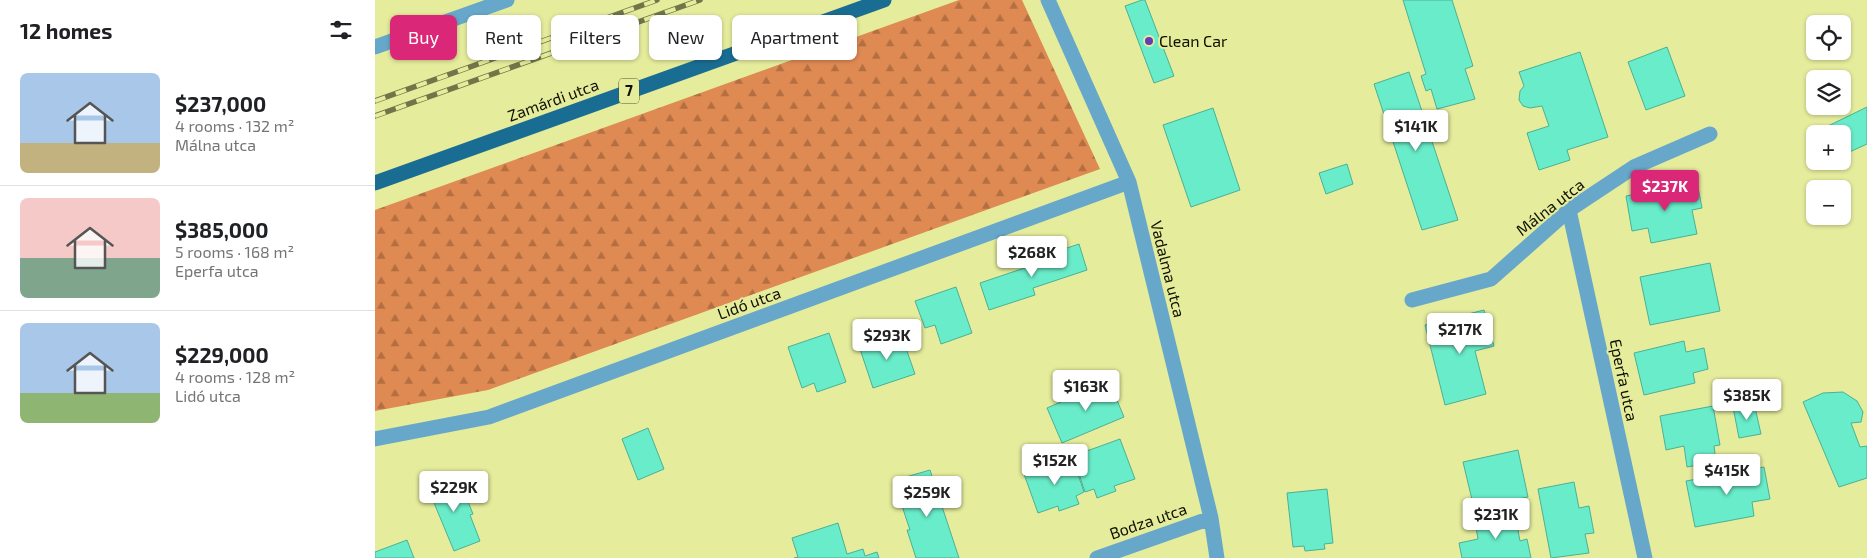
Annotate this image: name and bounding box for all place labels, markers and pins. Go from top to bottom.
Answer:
place label: Clean Car [1159,31,1228,50]
marker: Clean Car [1143,35,1155,47]
pin: $141K [1381,110,1451,152]
pin: $237K [1630,170,1700,212]
pin: $268K [997,236,1067,278]
pin: $217K [1425,312,1495,355]
pin: $293K [852,318,922,361]
pin: $163K [1051,370,1121,412]
pin: $385K [1712,378,1782,421]
pin: $152K [1020,444,1090,486]
pin: $415K [1692,454,1762,496]
pin: $229K [419,470,489,513]
pin: $259K [892,476,962,518]
pin: $231K [1461,498,1531,540]

